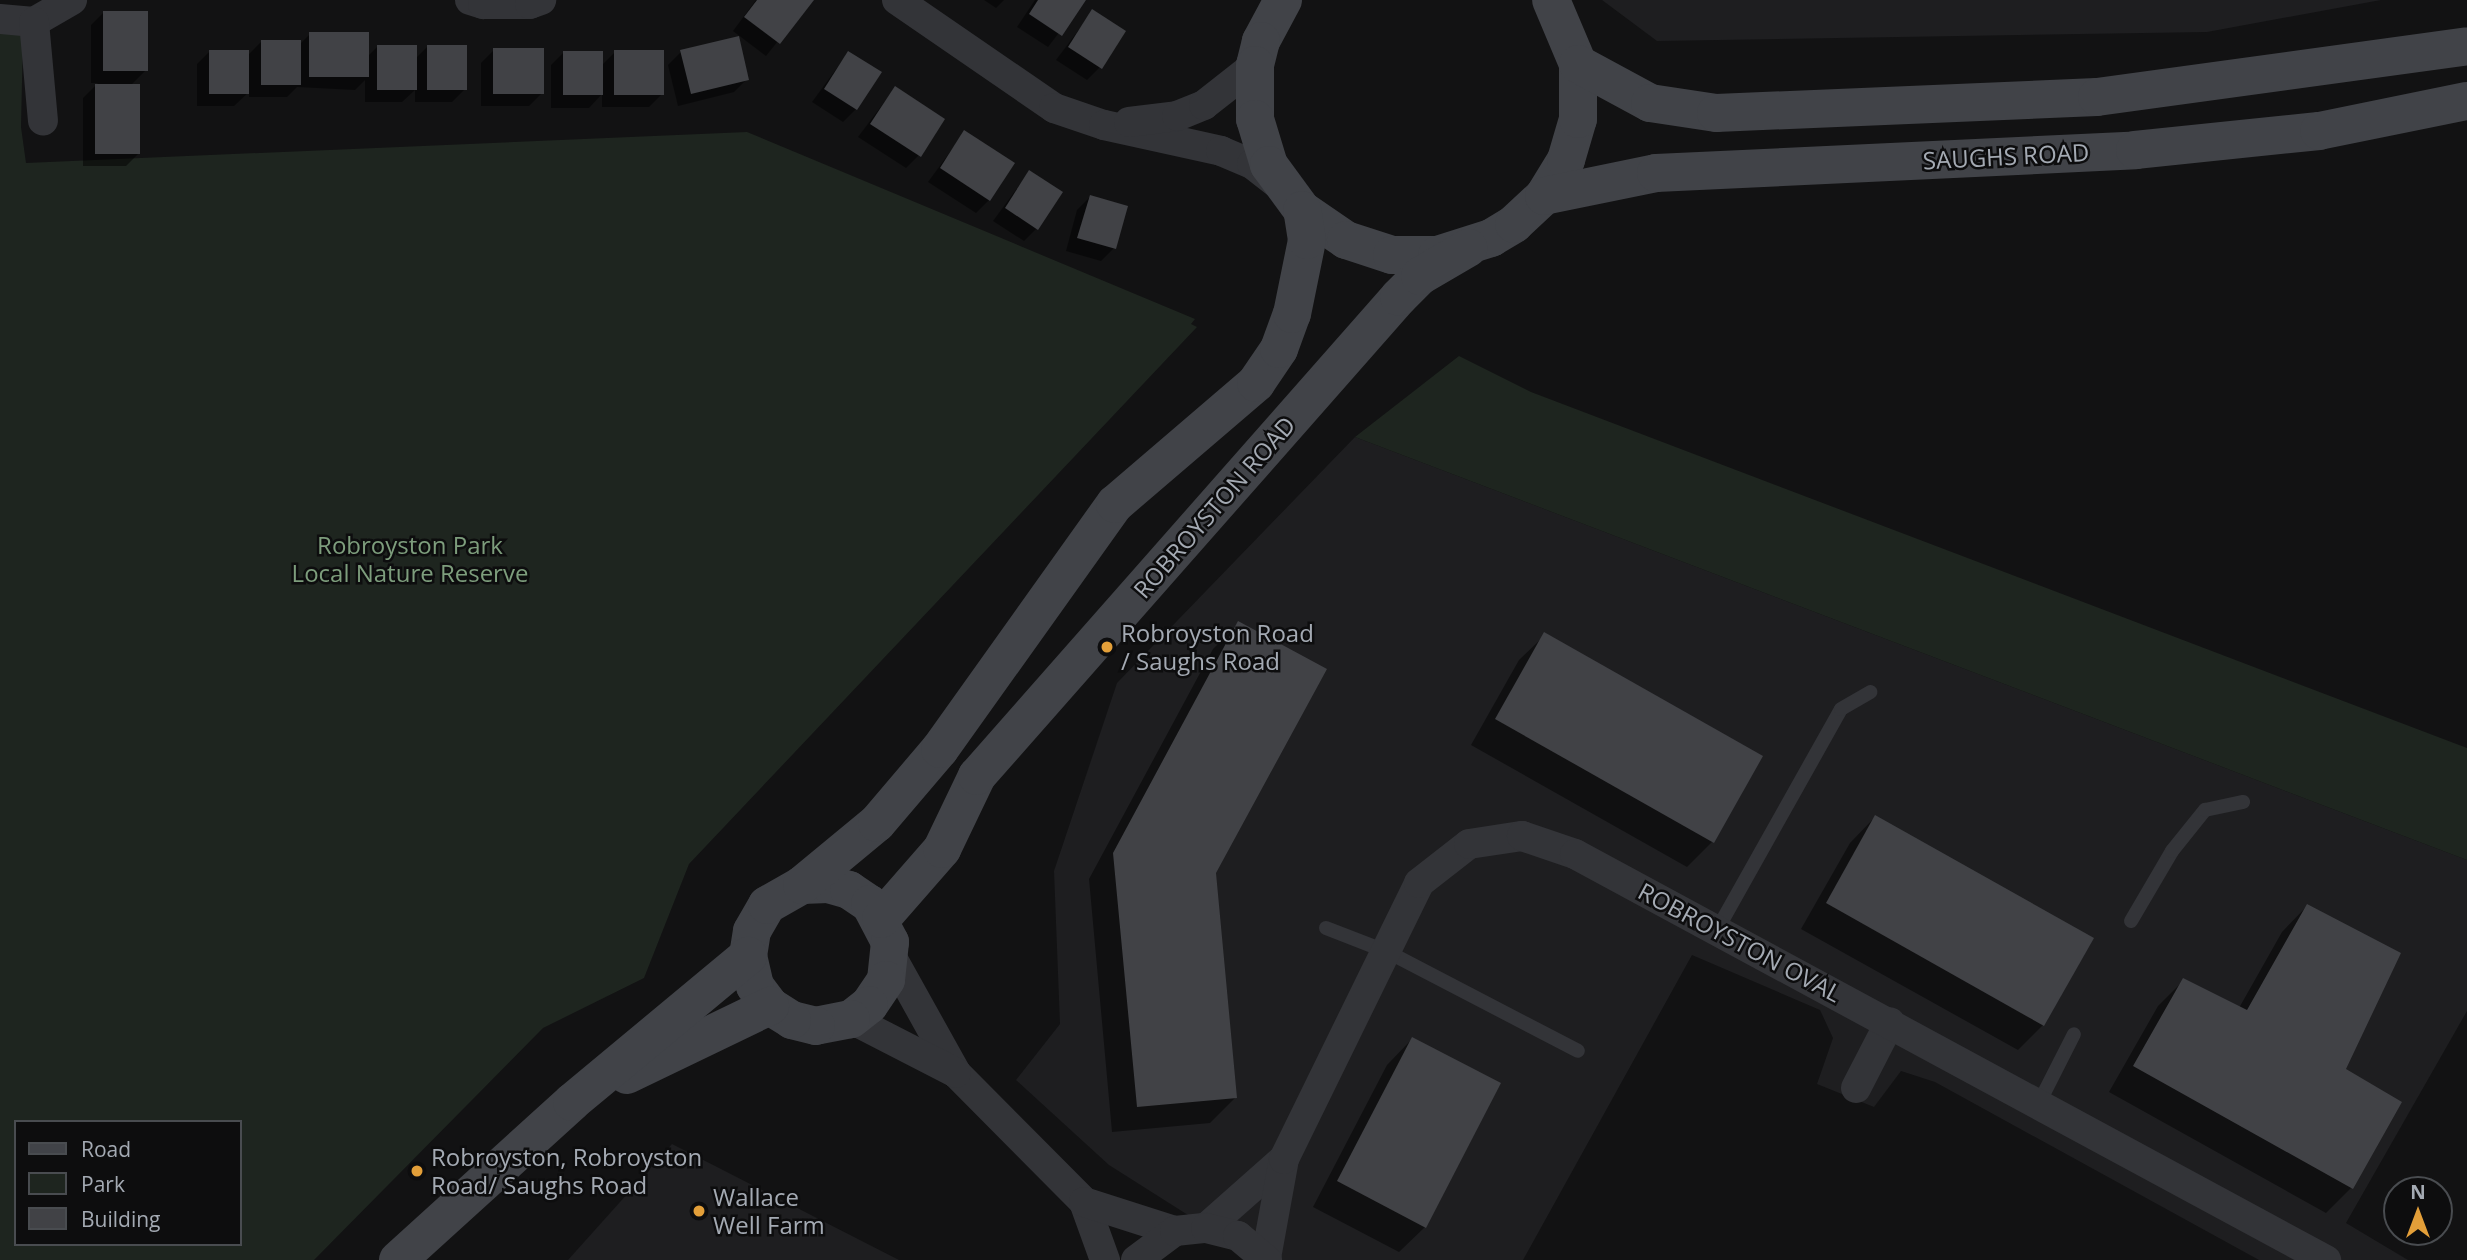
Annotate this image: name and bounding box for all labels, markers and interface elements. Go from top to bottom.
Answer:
street label: SAUGHS ROAD [1922,137,2090,175]
street label: ROBROYSTON ROAD [1127,410,1301,604]
park label: Robroyston Park Local Nature Reserve [292,531,528,587]
place label: Robroyston Road / Saughs Road [1121,619,1314,675]
marker: Robroyston Road / Saughs Road [1099,639,1115,655]
street label: ROBROYSTON OVAL [1634,876,1846,1008]
legend [14,1120,242,1246]
text: Road [81,1135,131,1163]
place label: Robroyston, Robroyston Road/ Saughs Road [431,1143,702,1199]
marker: Robroyston, Robroyston Road/ Saughs Road [409,1163,425,1179]
text: Park [81,1170,125,1198]
north arrow [2383,1176,2453,1246]
text: N [2410,1179,2426,1205]
place label: Wallace Well Farm [713,1183,825,1239]
marker: Wallace Well Farm [691,1203,707,1219]
text: Building [81,1205,160,1233]

